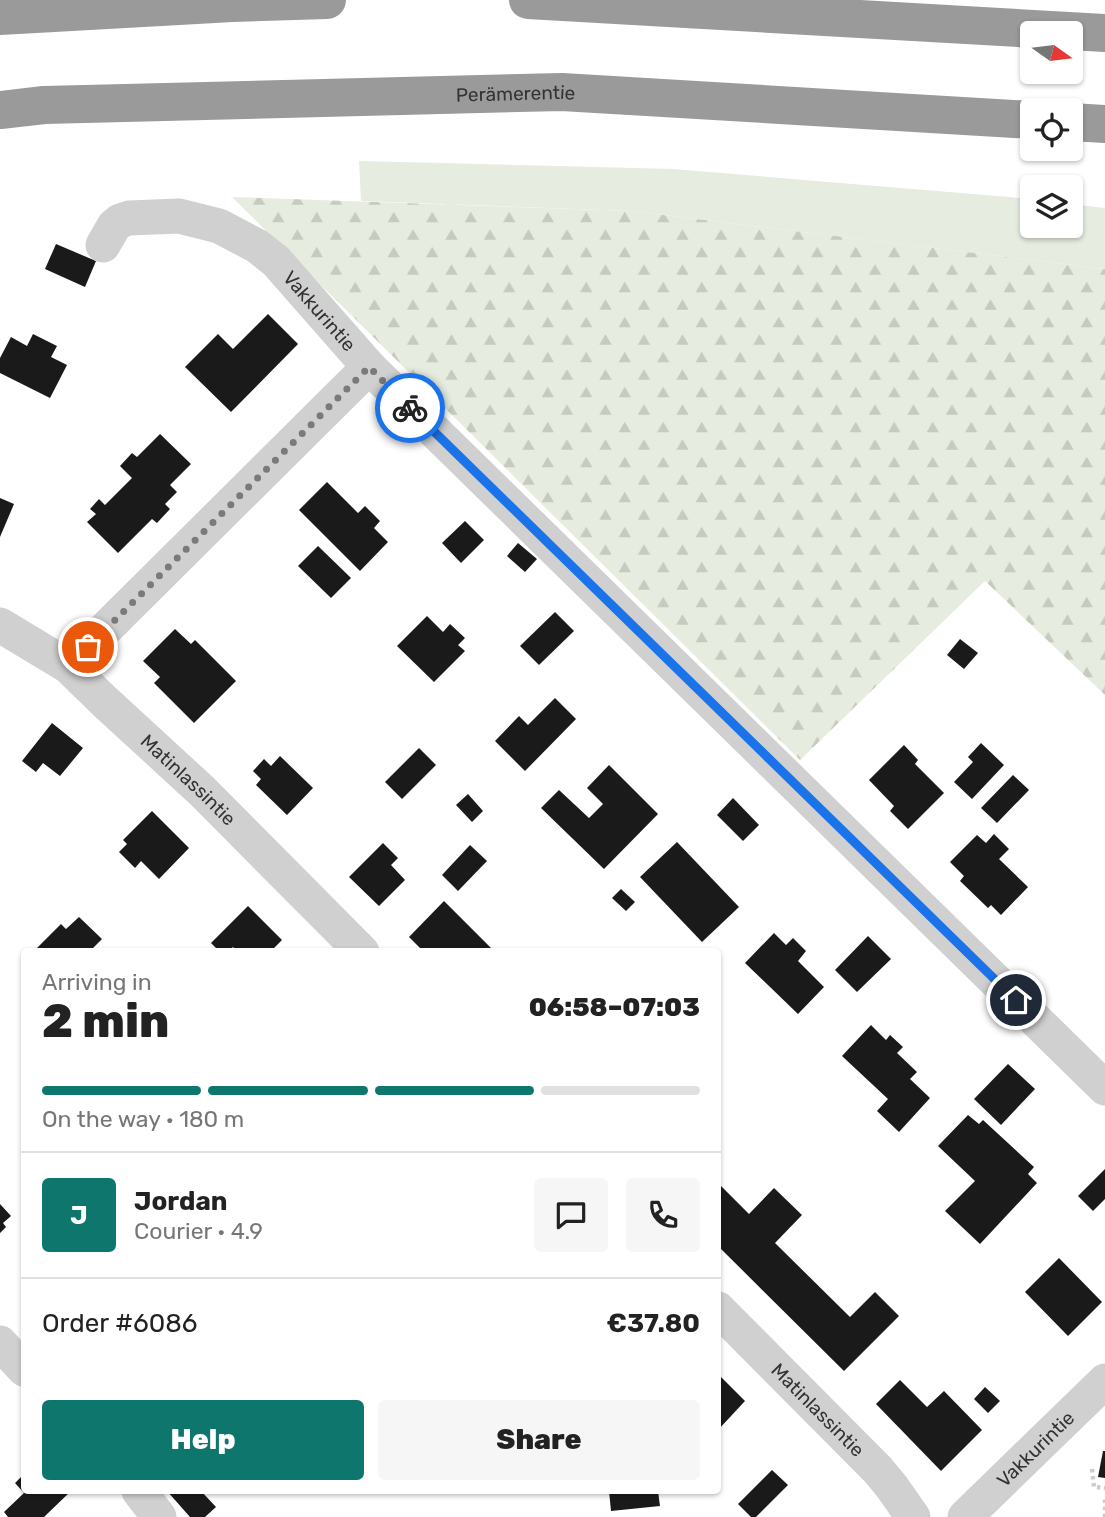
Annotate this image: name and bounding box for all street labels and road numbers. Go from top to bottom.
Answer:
street label: Perämerentie [455,80,576,106]
street label: Vakkurintie [278,266,361,356]
street label: Matinlassintie [136,729,241,830]
street label: Matinlassintie [767,1358,869,1461]
street label: Vakkurintie [992,1406,1079,1491]

